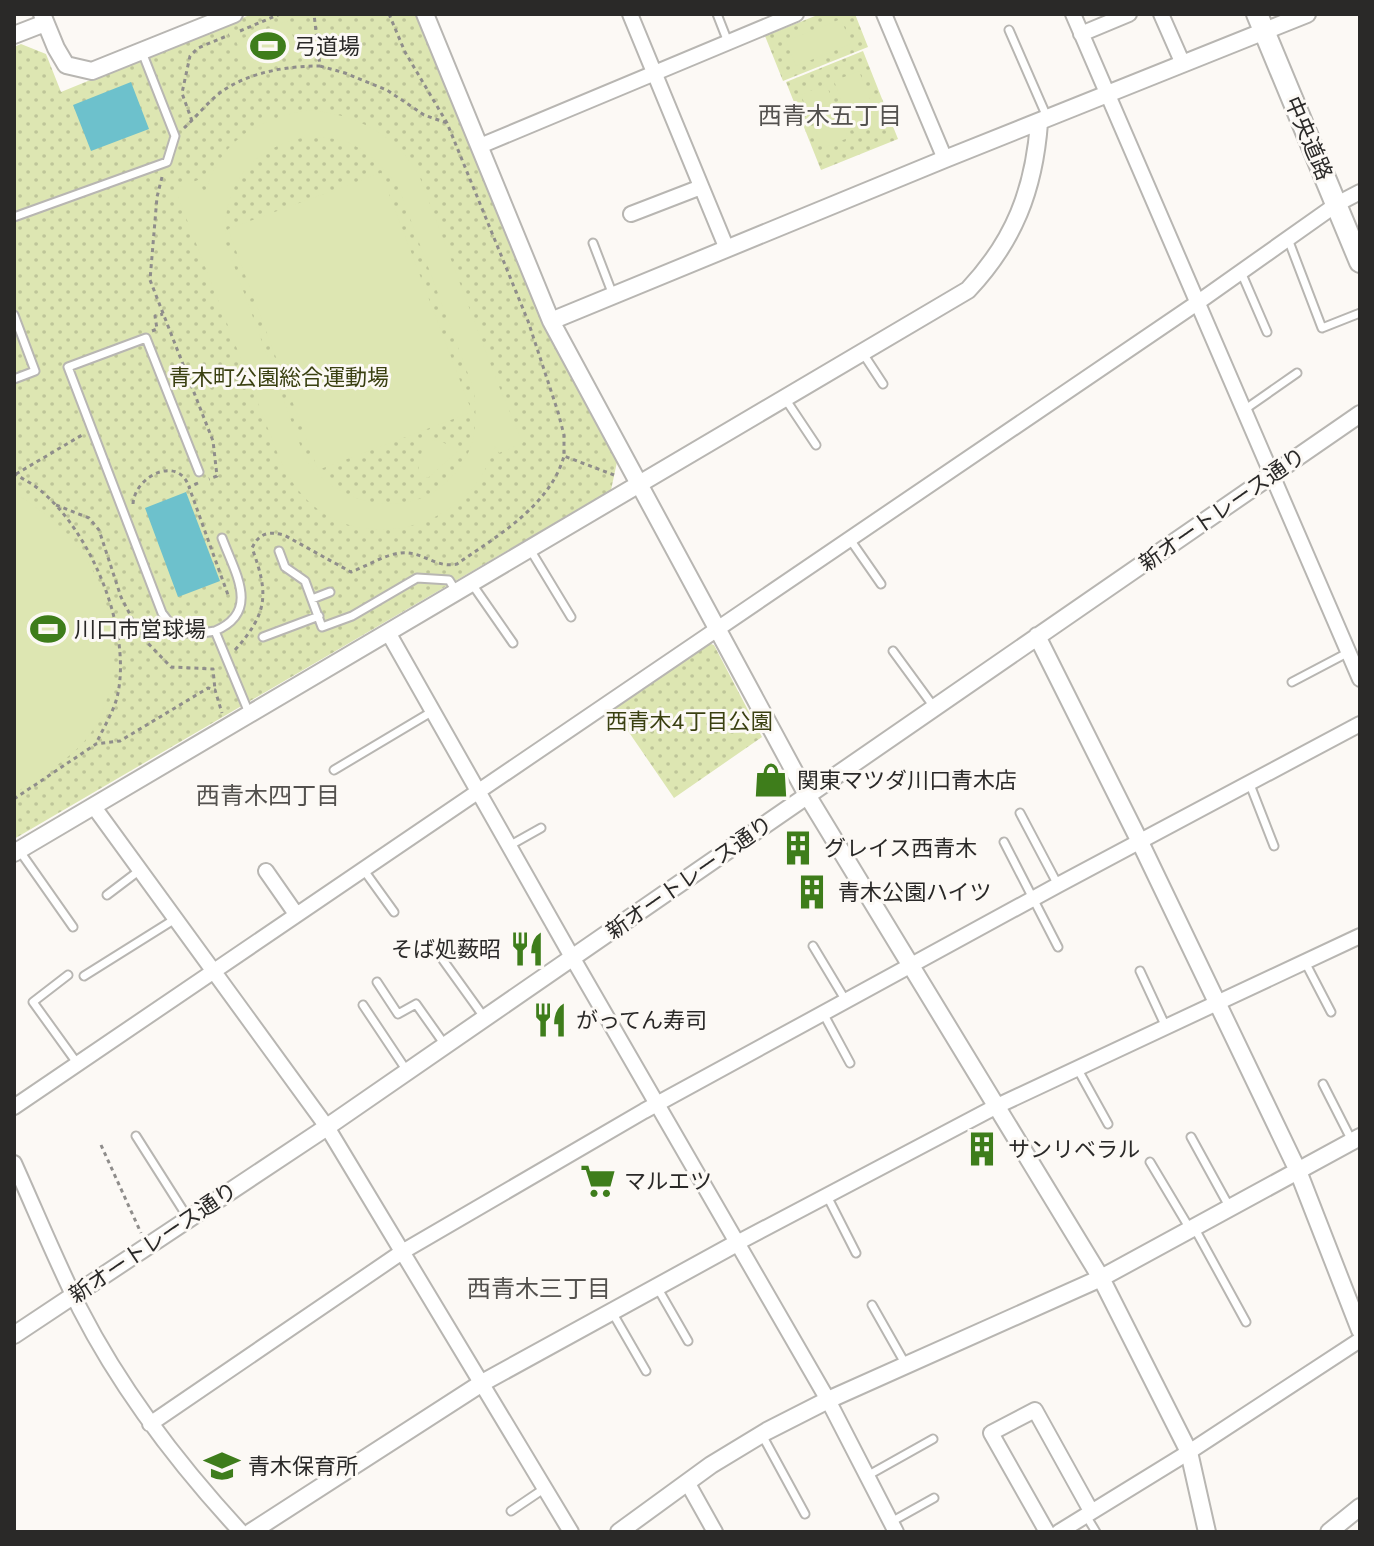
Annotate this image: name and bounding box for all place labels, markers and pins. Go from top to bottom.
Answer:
sports icon: 弓道場 [249,27,287,65]
place label: 弓道場 [294,30,360,62]
sports icon: 川口市営球場 [29,610,67,648]
place label: 川口市営球場 [74,613,206,645]
shop icon: 関東マツダ川口青木店 [752,761,790,799]
place label: 関東マツダ川口青木店 [797,764,1017,796]
building icon: グレイス西青木 [779,829,817,867]
place label: グレイス西青木 [824,832,977,864]
building icon: 青木公園ハイツ [793,873,831,911]
place label: 青木公園ハイツ [838,876,992,908]
restaurant icon: そば処薮昭 [508,930,546,968]
place label: そば処薮昭 [391,933,501,965]
restaurant icon: がってん寿司 [531,1001,569,1039]
place label: がってん寿司 [576,1004,707,1036]
building icon: サンリベラル [963,1130,1001,1168]
place label: サンリベラル [1008,1133,1140,1165]
supermarket icon: マルエツ [579,1162,617,1200]
place label: マルエツ [624,1165,712,1197]
school or university icon: 青木保育所 [203,1447,241,1485]
place label: 青木保育所 [248,1450,358,1482]

